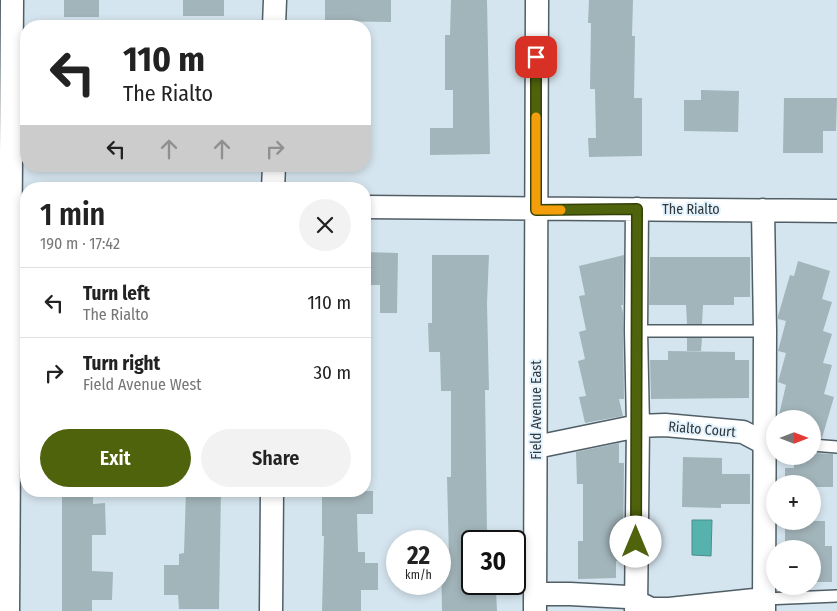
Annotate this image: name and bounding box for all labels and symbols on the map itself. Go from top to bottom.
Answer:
pin [515,36,557,78]
street label: The Rialto [662,201,720,218]
street label: Field Avenue East [528,360,545,460]
north arrow [766,410,821,465]
street label: Rialto Court [668,418,737,441]
position arrow [609,515,661,567]
speed limit sign: 30 [461,530,526,595]

